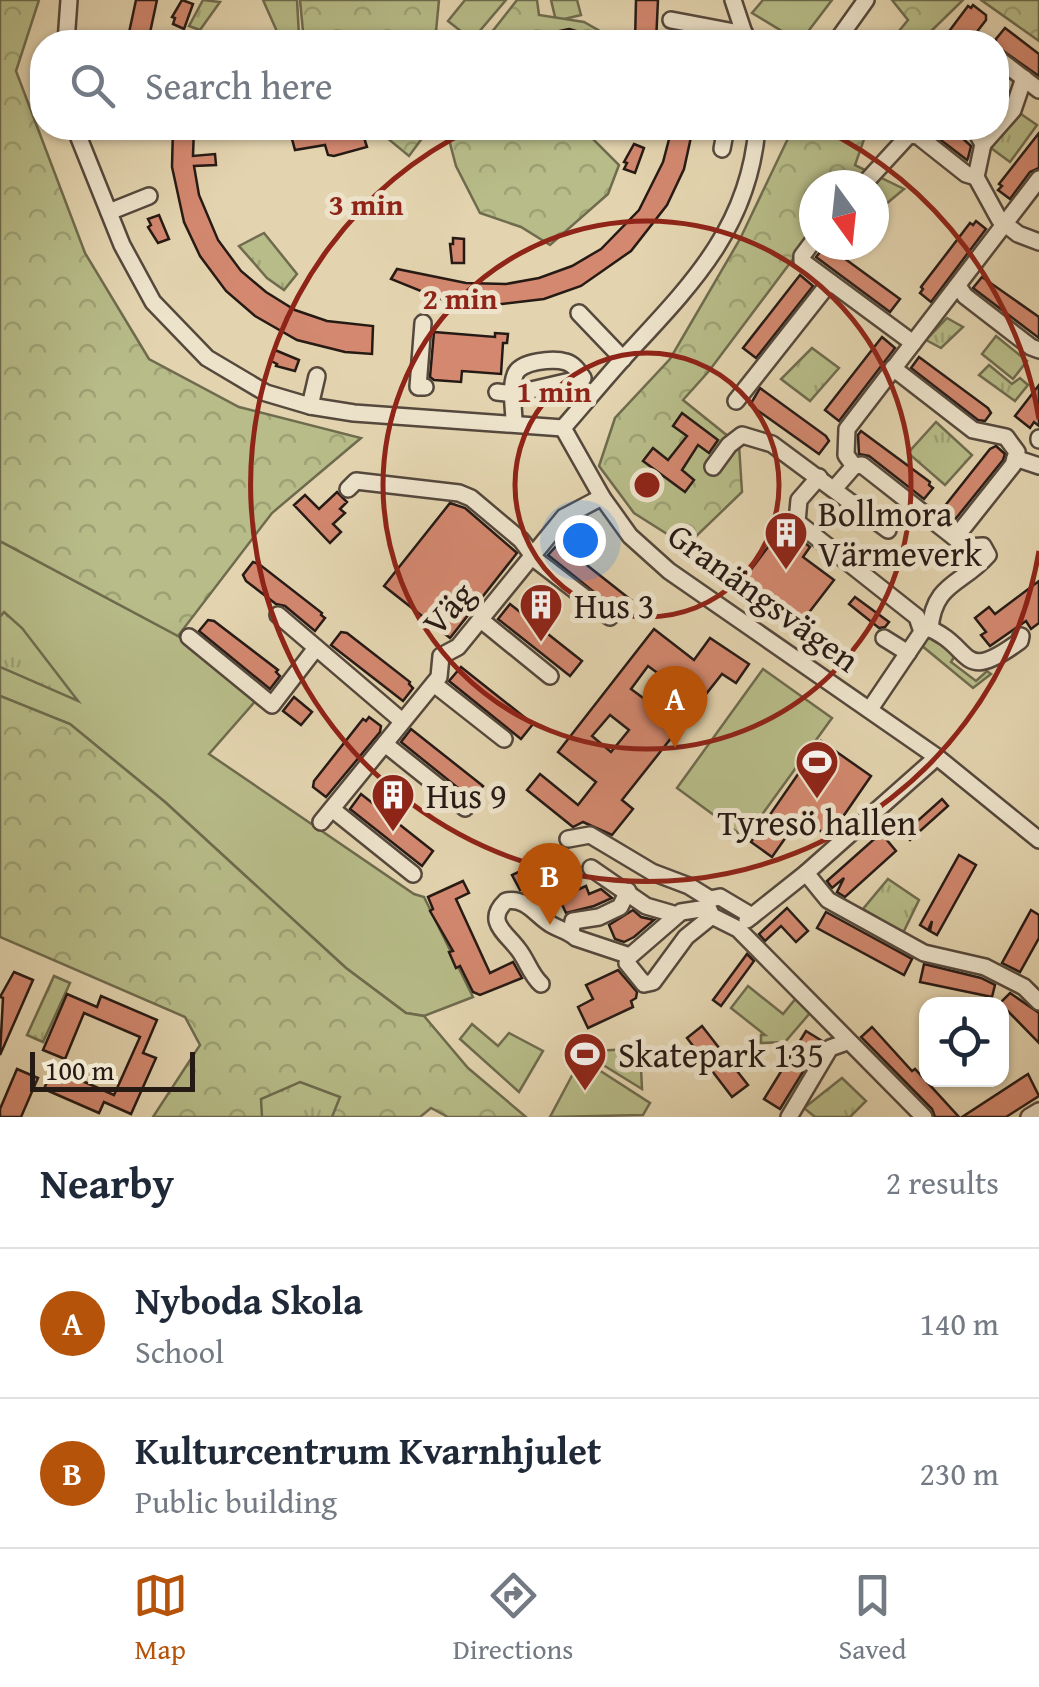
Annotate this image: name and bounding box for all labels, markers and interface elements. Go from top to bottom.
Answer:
search box [30,30,1009,140]
text: Search here [145,57,333,113]
icon: search [65,58,120,113]
north arrow [799,170,889,260]
text: 3 min [329,182,404,226]
text: 2 min [423,276,498,320]
text: 1 min [517,369,592,413]
centre of rings [629,467,665,503]
place label: Bollmora Värmeverk [818,488,982,579]
street label: Granängsvägen [658,510,871,684]
building icon: Bollmora Värmeverk [763,510,809,571]
your location [555,515,606,566]
street label: Väg [410,569,486,646]
place label: Hus 3 [574,580,655,631]
building icon: Hus 3 [518,582,564,643]
pin: A [642,666,708,748]
sports icon: Tyresö hallen [794,739,840,800]
place label: Hus 9 [426,770,507,821]
building icon: Hus 9 [370,772,416,833]
place label: Tyresö hallen [718,797,917,848]
pin: B [518,842,582,925]
map controls [919,997,1009,1087]
button: locate [919,997,1009,1087]
place label: Skatepark 135 [618,1029,824,1080]
sports icon: Skatepark 135 [562,1031,608,1092]
scale bar [30,1047,195,1092]
text: 100 m [45,1049,114,1090]
text: Nearby [40,1152,174,1213]
text: 2 results [886,1159,999,1206]
text: Nyboda Skola [135,1272,363,1328]
text: A [62,1300,83,1347]
text: 140 m [920,1300,999,1347]
text: School [135,1328,224,1375]
text: Kulturcentrum Kvarnhjulet [135,1422,601,1478]
text: B [63,1450,82,1497]
text: 230 m [920,1450,999,1497]
text: Public building [135,1478,337,1525]
tab: Map [133,1568,188,1669]
tab: Directions [453,1568,573,1669]
tab: Saved [839,1568,906,1669]

